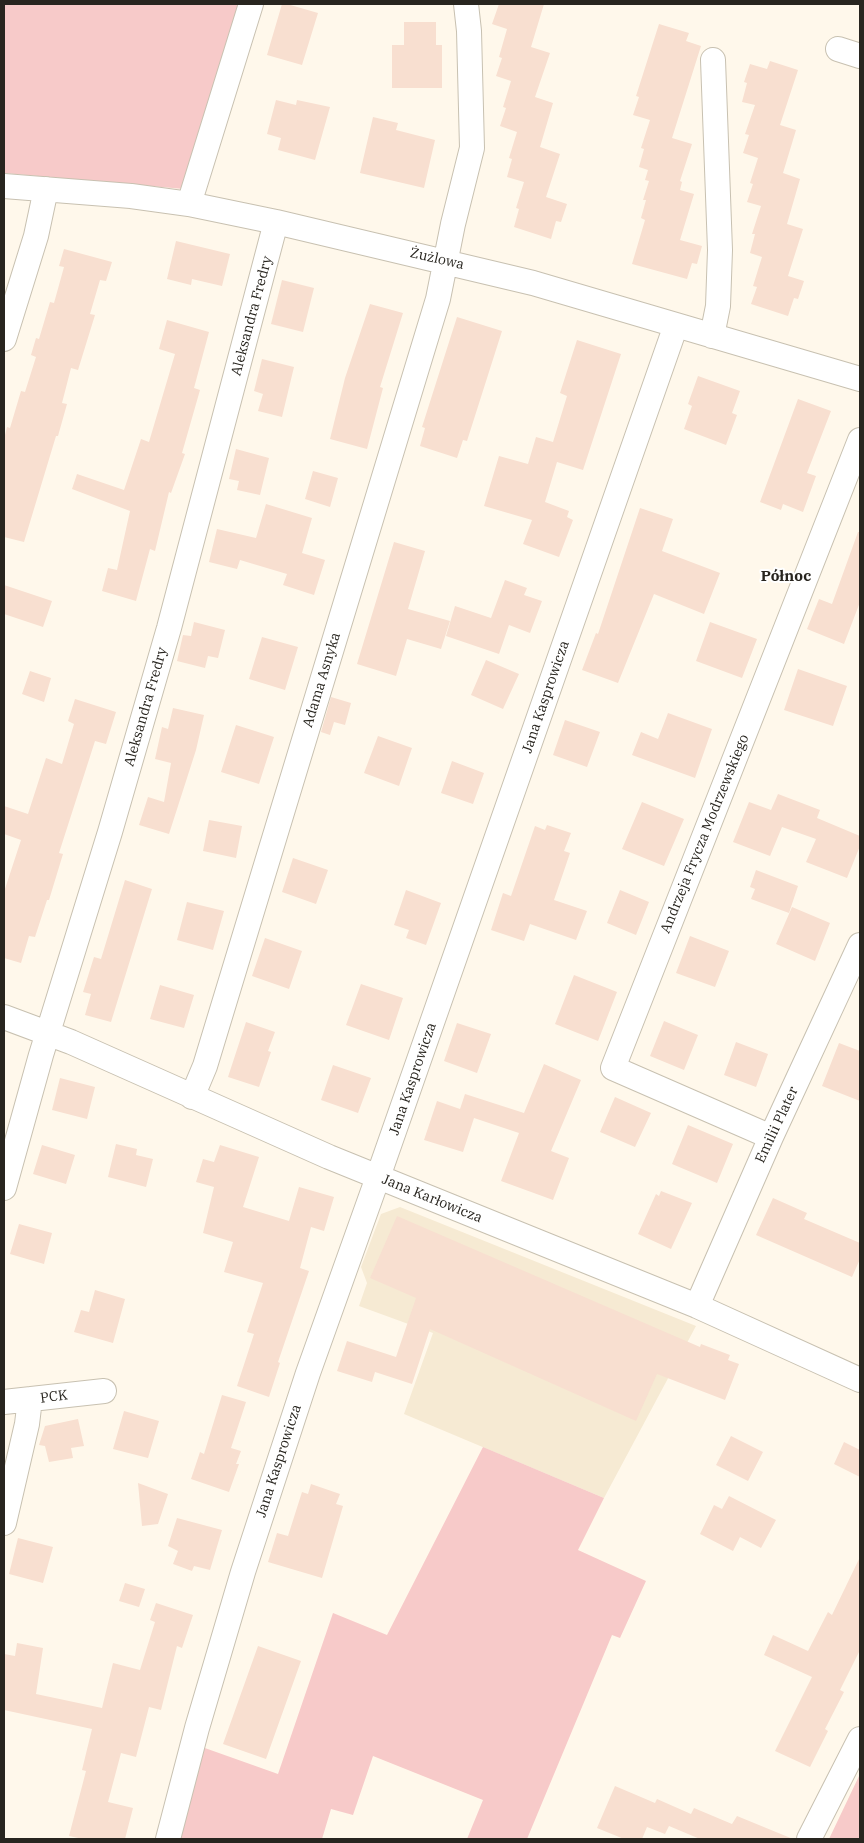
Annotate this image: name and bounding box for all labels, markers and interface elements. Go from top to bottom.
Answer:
street label: Żużlowa [408,245,466,273]
street label: Aleksandra Fredry [228,254,276,378]
district label: Północ [761,568,811,586]
street label: Adama Asnyka [300,630,344,730]
street label: Jana Kasprowicza [519,639,573,755]
street label: Aleksandra Fredry [121,645,171,769]
street label: Andrzeja Frycza Modrzewskiego [657,732,753,936]
street label: Jana Kasprowicza [386,1021,440,1137]
street label: Emilii Plater [752,1084,802,1166]
street label: Jana Karłowicza [379,1171,485,1227]
street label: PCK [39,1387,69,1407]
street label: Jana Kasprowicza [253,1402,305,1520]

